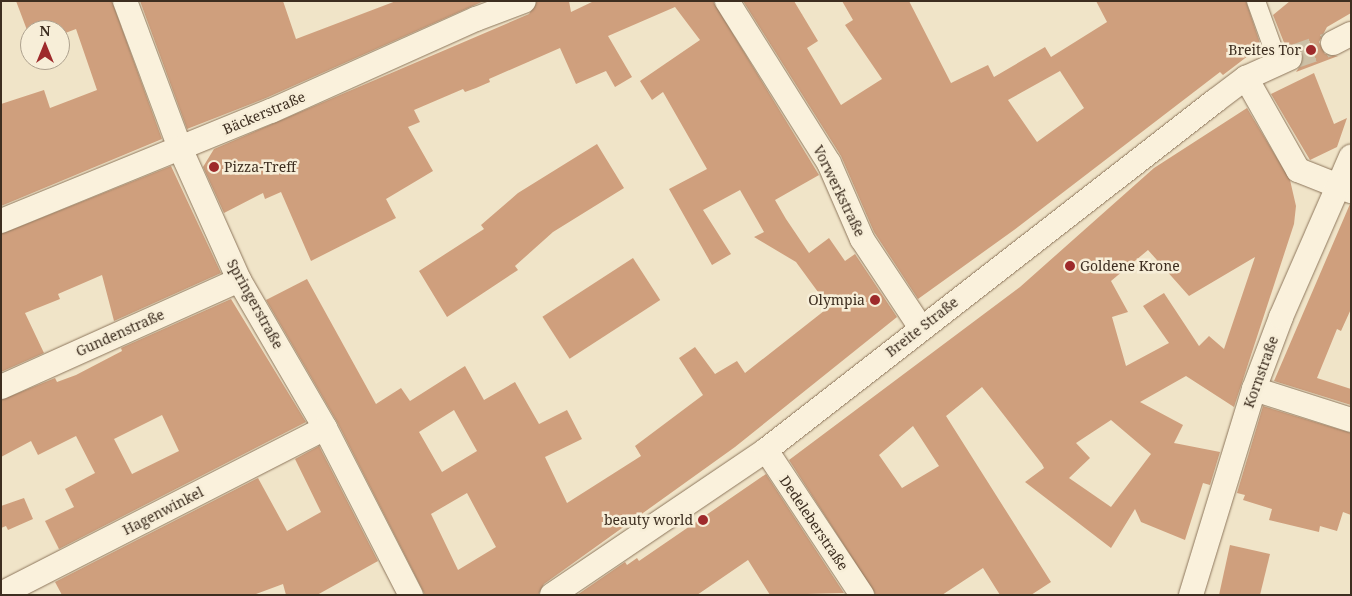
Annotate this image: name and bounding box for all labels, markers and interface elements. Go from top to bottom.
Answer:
north arrow [20,20,70,70]
text: N [39,21,51,40]
place label: Breites Tor [1228,42,1301,58]
marker: Breites Tor [1305,44,1317,56]
street label: Bäckerstraße [220,88,308,138]
street label: Vorwerkstraße [810,143,868,239]
place label: Pizza-Treff [224,159,296,175]
marker: Pizza-Treff [208,161,220,173]
street label: Springerstraße [223,256,287,352]
place label: Goldene Krone [1080,258,1180,274]
marker: Goldene Krone [1064,260,1076,272]
place label: Olympia [808,292,865,308]
marker: Olympia [869,294,881,306]
street label: Breite Straße [883,294,961,360]
street label: Gundenstraße [73,306,167,360]
street label: Kornstraße [1240,334,1282,410]
street label: Dedeleberstraße [776,473,852,573]
street label: Hagenwinkel [120,483,206,539]
place label: beauty world [604,512,693,528]
marker: beauty world [697,514,709,526]

